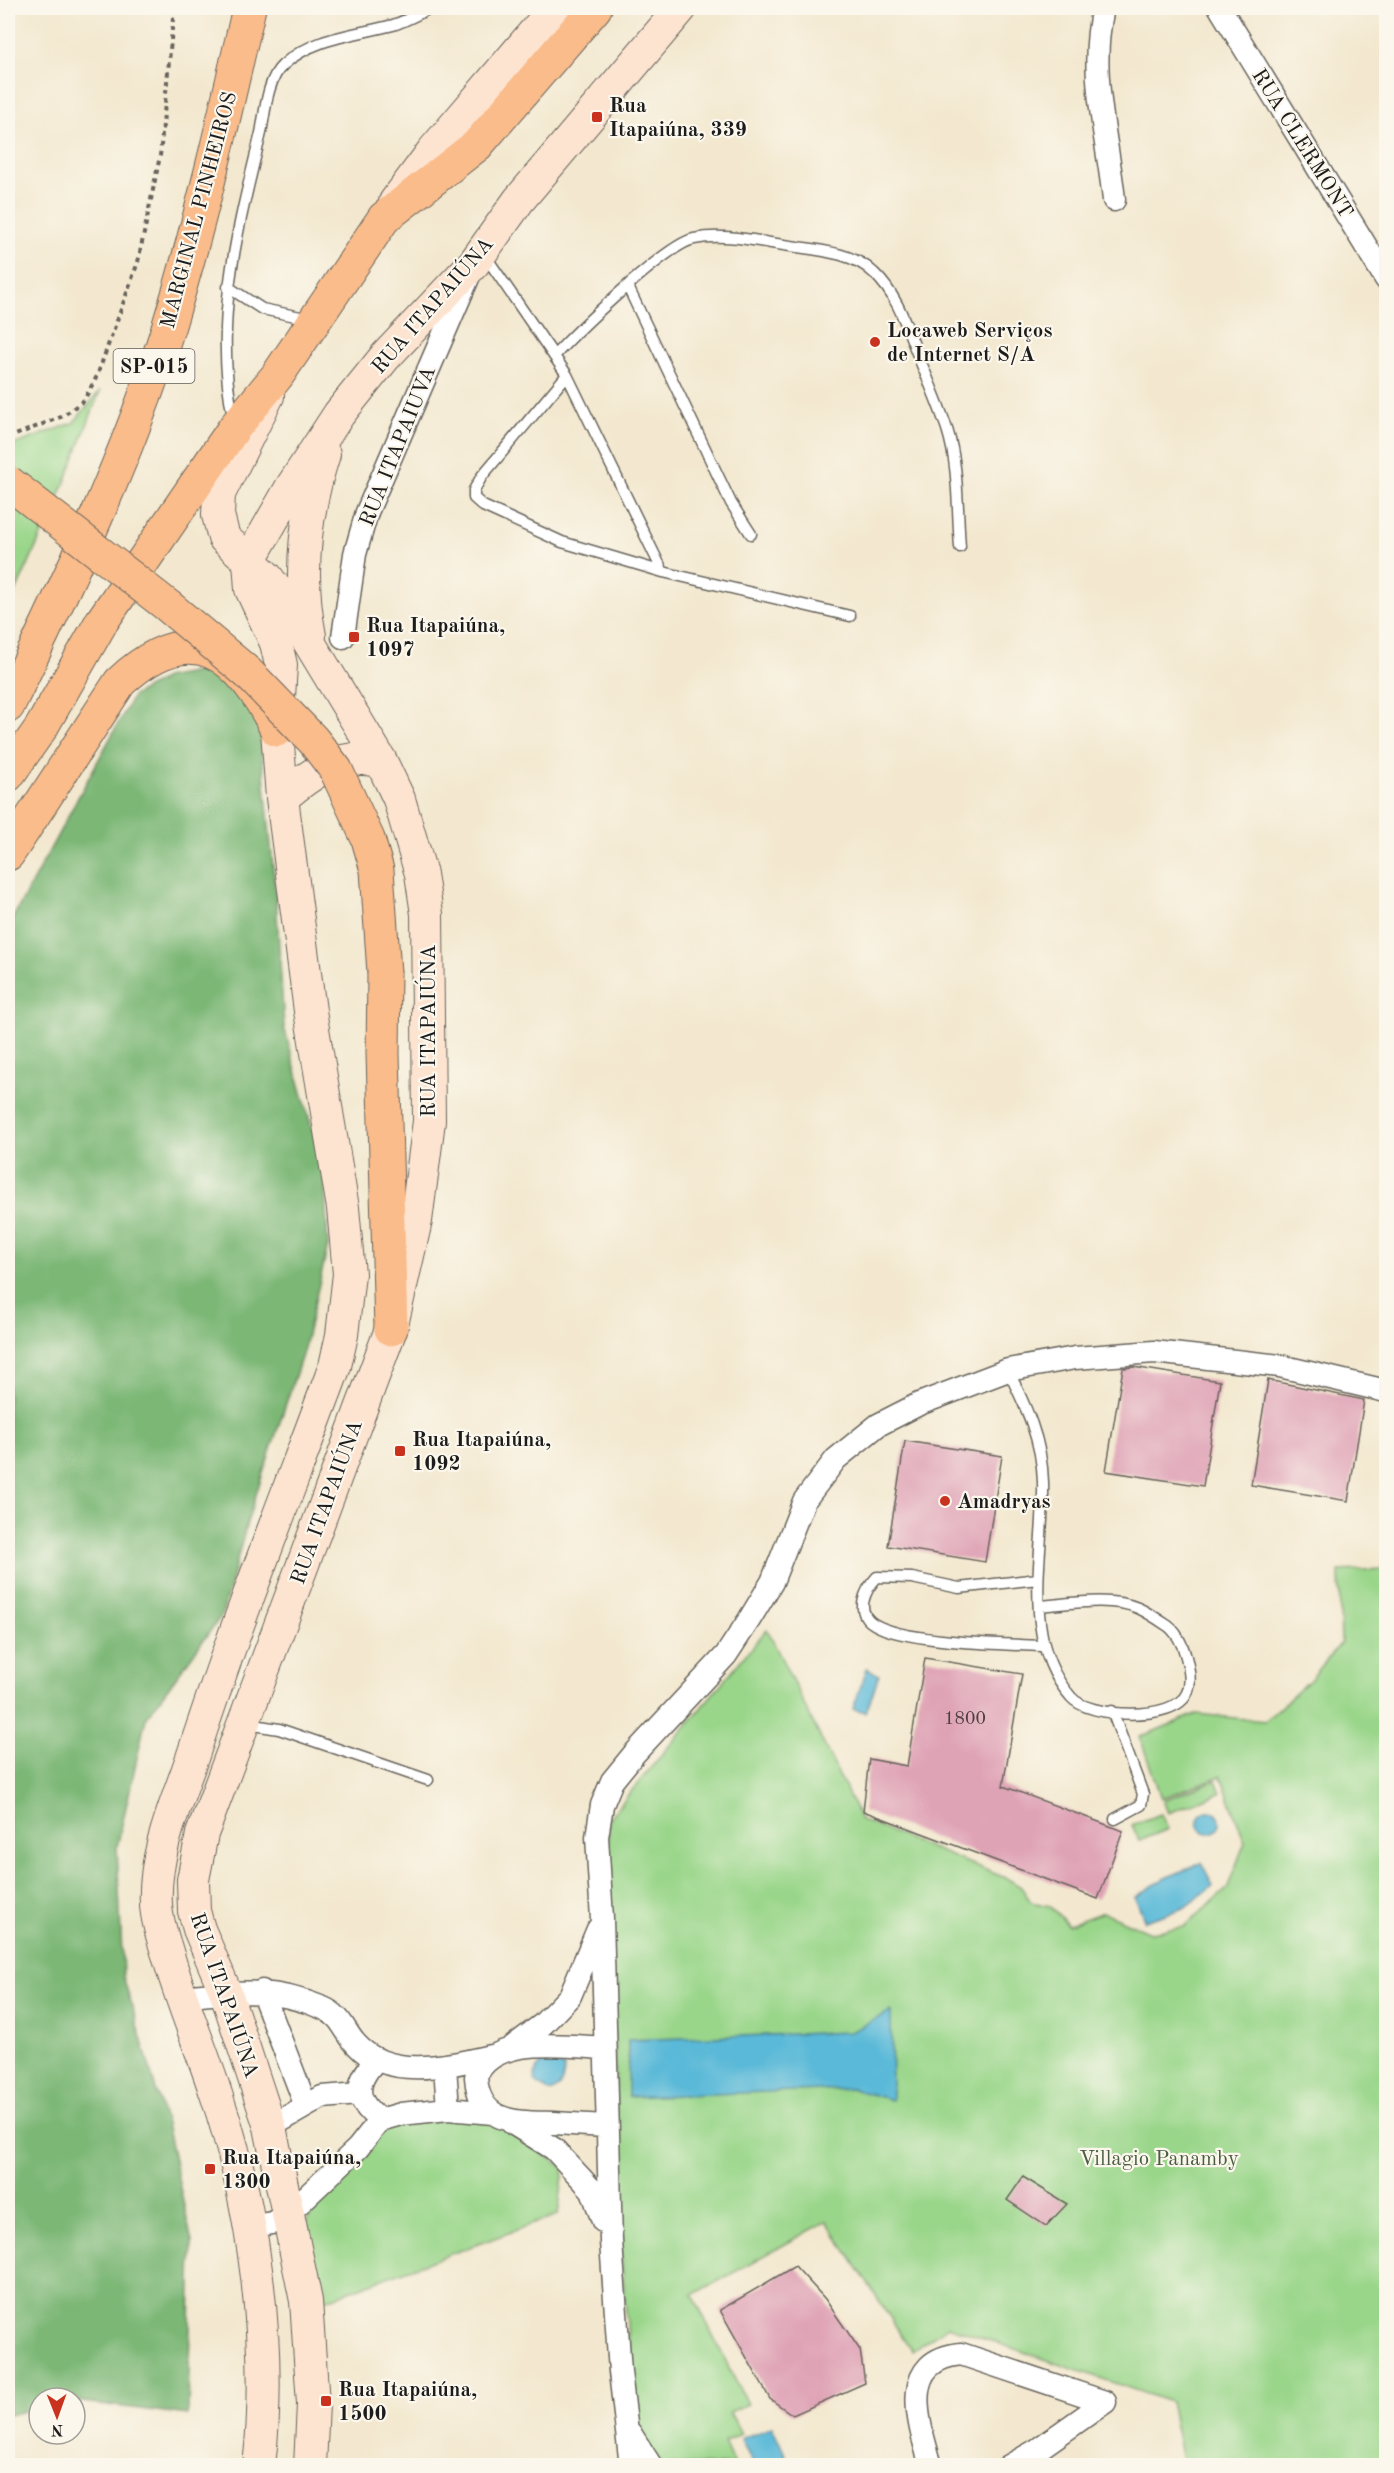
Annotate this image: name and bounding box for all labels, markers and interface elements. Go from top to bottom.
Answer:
street label: RUA CLERMONT [1247,65,1356,222]
street label: MARGINAL PINHEIROS [158,90,241,331]
place label: Rua Itapaiúna, 339 [609,96,747,141]
marker: Rua Itapaiúna, 339 [590,110,604,124]
street label: RUA ITAPAIÚNA [365,230,498,378]
place label: Locaweb Serviços de Internet S/A [887,321,1052,366]
marker: Locaweb Serviços de Internet S/A [868,335,882,349]
road number: SP-015 [114,349,195,383]
street label: RUA ITAPAIUVA [357,363,440,530]
place label: Rua Itapaiúna, 1097 [366,616,505,661]
marker: Rua Itapaiúna, 1097 [347,630,361,644]
street label: RUA ITAPAIÚNA [414,944,440,1118]
street label: RUA ITAPAIÚNA [283,1416,367,1587]
place label: Rua Itapaiúna, 1092 [412,1430,551,1475]
marker: Rua Itapaiúna, 1092 [393,1444,407,1458]
place label: Amadryas [957,1492,1051,1513]
marker: Amadryas [938,1494,952,1508]
house number: 1800 [944,1710,986,1728]
street label: RUA ITAPAIÚNA [185,1909,266,2081]
place label: Rua Itapaiúna, 1300 [222,2148,361,2193]
park label: Villagio Panamby [1079,2149,1239,2170]
marker: Rua Itapaiúna, 1300 [203,2162,217,2176]
place label: Rua Itapaiúna, 1500 [338,2380,477,2425]
north arrow [27,2386,87,2446]
marker: Rua Itapaiúna, 1500 [319,2394,333,2408]
text: N [50,2421,63,2437]

